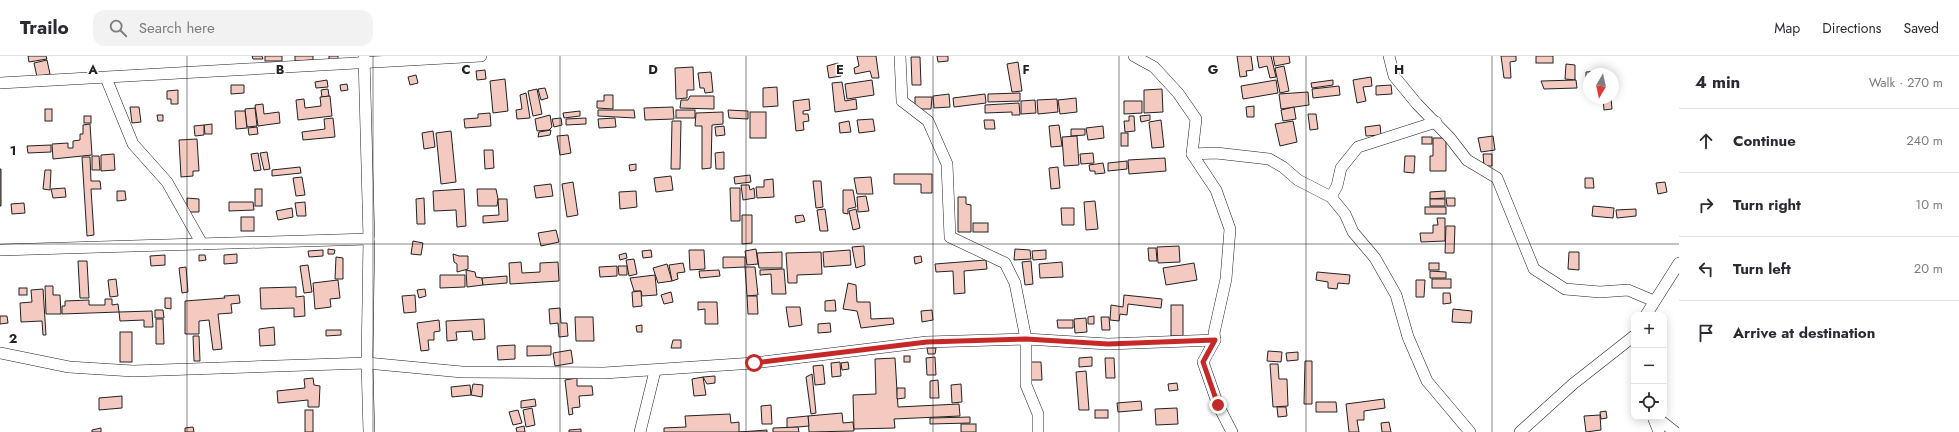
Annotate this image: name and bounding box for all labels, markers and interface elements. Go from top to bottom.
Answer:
search box [93,10,373,46]
text: Trailo [20,14,69,41]
icon: search [107,17,129,39]
text: Search here [139,17,215,39]
text: Map [1774,18,1800,38]
text: Directions [1822,18,1882,38]
text: Saved [1904,18,1939,38]
text: A [87,60,98,79]
text: B [276,60,285,79]
text: C [461,60,471,79]
text: D [648,60,658,79]
text: E [836,60,844,79]
text: F [1022,60,1030,79]
text: G [1208,60,1219,79]
text: H [1394,60,1404,79]
north arrow [1583,68,1619,104]
text: 4 min [1695,70,1740,94]
text: Walk · 270 m [1869,73,1943,92]
icon: ahead [1695,130,1717,152]
text: Continue [1733,130,1796,152]
text: 240 m [1906,131,1943,150]
text: 1 [10,141,16,160]
icon: right [1695,194,1717,216]
text: Turn right [1733,194,1801,216]
text: 10 m [1915,195,1943,214]
icon: left [1695,258,1717,280]
text: Turn left [1733,258,1791,280]
text: 20 m [1914,259,1943,278]
map controls [1631,312,1667,420]
button: + [1631,312,1667,348]
icon: arrive [1695,322,1717,344]
text: Arrive at destination [1733,322,1875,344]
text: 2 [9,329,17,348]
button: − [1631,348,1667,384]
route start [745,354,763,372]
button: locate [1631,384,1667,420]
route end [1209,396,1227,414]

